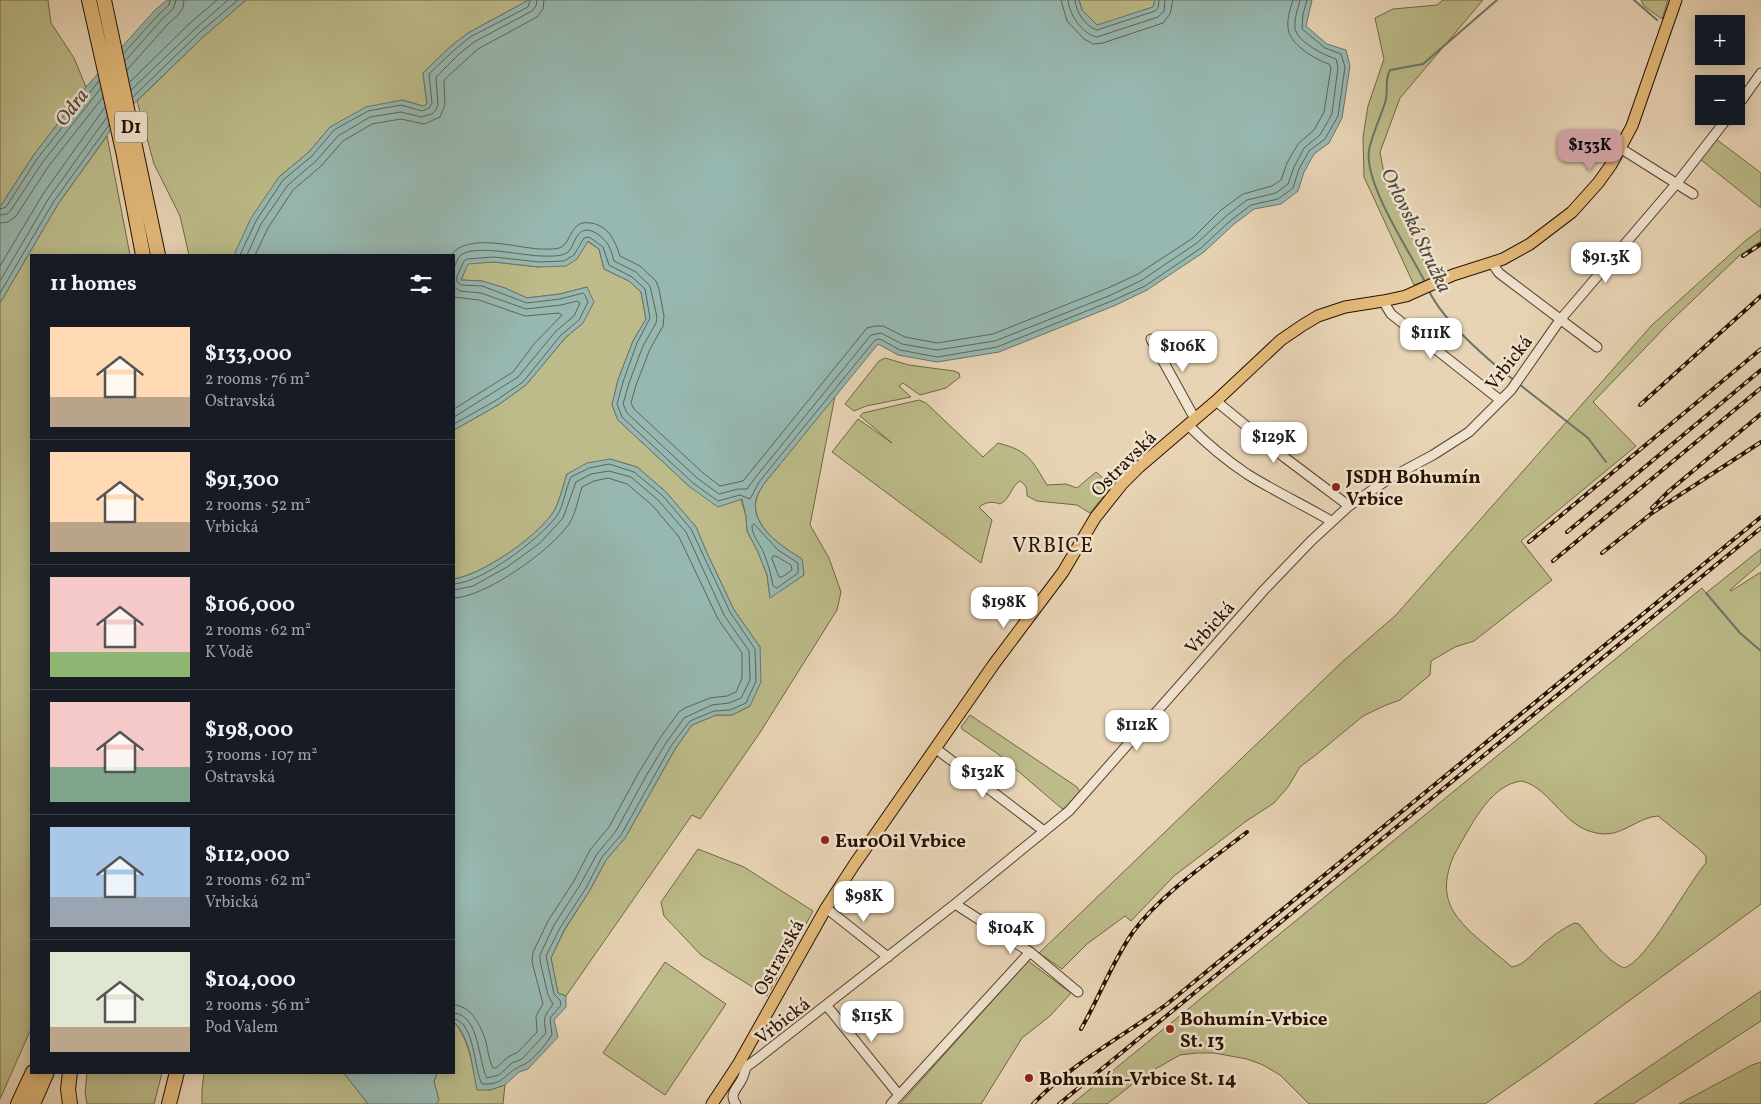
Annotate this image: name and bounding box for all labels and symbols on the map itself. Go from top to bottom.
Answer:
water label: Odra [49,84,96,133]
road number: D1 [115,111,147,142]
pin: $133K [1555,130,1625,172]
water label: Orlovská Stružka [1373,164,1458,298]
pin: $91.3K [1565,242,1647,284]
pin: $111K [1396,318,1466,360]
pin: $106K [1148,330,1218,373]
street label: Vrbická [1480,330,1539,396]
pin: $129K [1239,422,1309,464]
street label: Ostravská [1086,426,1163,503]
place label: JSDH Bohumín Vrbice [1345,465,1481,513]
marker: JSDH Bohumín Vrbice [1330,481,1342,493]
district label: VRBICE [1012,532,1094,561]
pin: $198K [969,586,1039,629]
street label: Vrbická [1180,596,1241,661]
pin: $112K [1102,710,1172,752]
pin: $132K [948,756,1018,799]
place label: EuroOil Vrbice [835,829,966,855]
marker: EuroOil Vrbice [819,834,831,846]
pin: $98K [834,880,894,923]
pin: $104K [976,912,1046,955]
street label: Ostravská [748,915,811,1001]
street label: Vrbická [750,992,816,1051]
pin: $115K [837,1000,907,1043]
place label: Bohumín-Vrbice St. 13 [1180,1007,1328,1055]
marker: Bohumín-Vrbice St. 13 [1164,1023,1176,1035]
place label: Bohumín-Vrbice St. 14 [1039,1067,1236,1093]
marker: Bohumín-Vrbice St. 14 [1023,1072,1035,1084]

